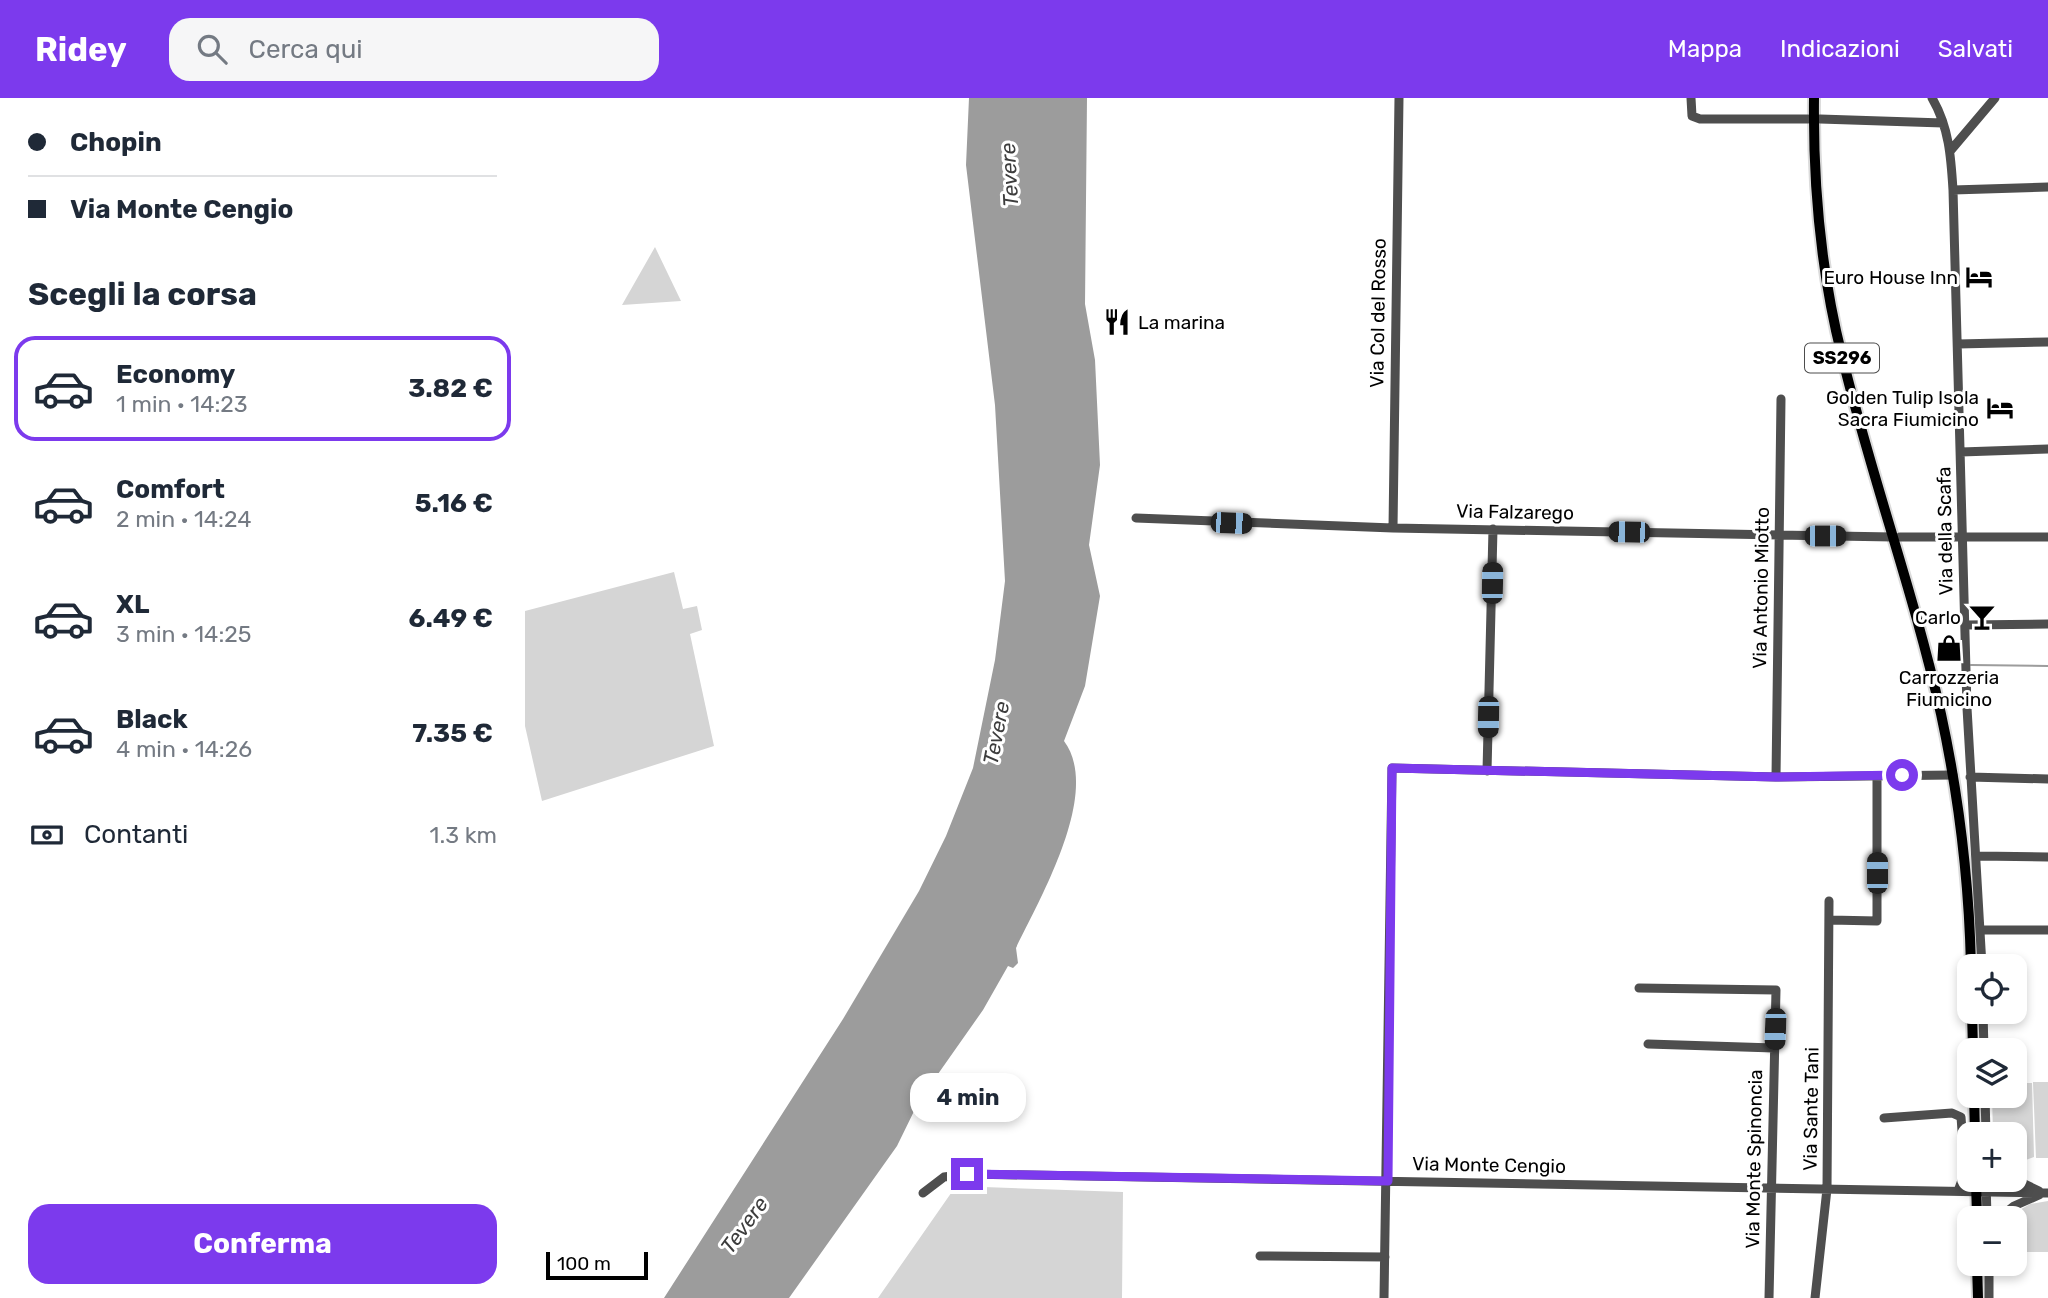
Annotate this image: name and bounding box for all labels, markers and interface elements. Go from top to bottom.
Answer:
search box [169,18,659,81]
text: Ridey [35,30,127,69]
icon: search [193,30,231,68]
text: Cerca qui [249,34,363,65]
text: Mappa [1668,35,1742,63]
text: Indicazioni [1780,35,1900,63]
text: Salvati [1938,35,2013,63]
text: Chopin [70,127,162,158]
water label: Tevere [995,142,1023,208]
text: Via Monte Cengio [70,194,293,225]
street label: Via Col del Rosso [1365,238,1391,388]
hotel icon: Euro House Inn [1964,262,1994,292]
place label: Euro House Inn [1823,266,1958,289]
text: Scegli la corsa [28,275,257,313]
restaurant icon: La marina [1102,307,1132,337]
place label: La marina [1138,311,1225,334]
road number: SS296 [1805,344,1879,372]
icon: car [32,357,95,420]
text: Economy [116,359,235,390]
text: 3.82 € [408,373,493,404]
place label: Golden Tulip Isola Sacra Fiumicino [1826,386,1979,431]
text: 1 min · 14:23 [116,390,248,418]
hotel icon: Golden Tulip Isola Sacra Fiumicino [1985,393,2015,423]
street label: Via della Scafa [1932,466,1958,596]
icon: car [32,472,95,535]
text: Comfort [116,474,225,505]
text: 5.16 € [415,488,493,519]
street label: Via Falzarego [1456,499,1574,525]
text: 2 min · 14:24 [116,505,252,533]
street label: Via Antonio Miotto [1748,507,1774,669]
car [1210,512,1253,534]
car [1608,521,1651,543]
car [1805,526,1847,547]
car [1482,562,1503,604]
icon: car [32,587,95,650]
text: XL [116,589,149,620]
bar icon: Carlo [1967,602,1997,632]
text: 6.49 € [409,603,493,634]
place label: Carlo [1915,606,1961,629]
text: 3 min · 14:25 [116,620,251,648]
shop icon: Carrozzeria Fiumicino [1934,633,1964,663]
place label: Carrozzeria Fiumicino [1899,666,1999,711]
car [1478,696,1499,738]
water label: Tevere [978,699,1014,767]
icon: car [32,702,95,765]
text: Black [116,704,188,735]
text: 7.35 € [412,718,493,749]
text: 4 min · 14:26 [116,735,252,763]
route start [1886,759,1918,791]
icon: cash [28,816,66,854]
text: Contanti [84,819,188,850]
text: 1.3 km [430,821,497,849]
car [1867,852,1888,894]
map controls [1957,954,2027,1276]
button: locate [1957,954,2027,1024]
car [1764,1008,1787,1050]
button: layers [1957,1038,2027,1108]
street label: Via Sante Tani [1798,1047,1824,1171]
street label: Via Monte Spinoncia [1741,1069,1767,1249]
callout: 4 min [909,1072,1025,1122]
text: 4 min [936,1083,1000,1111]
button: + [1957,1122,2027,1192]
street label: Via Monte Cengio [1412,1152,1566,1178]
route end [951,1158,983,1190]
water label: Tevere [715,1192,773,1258]
button: Conferma [28,1204,497,1284]
button: − [1957,1206,2027,1276]
scale bar [546,1249,647,1281]
text: 100 m [557,1252,611,1275]

